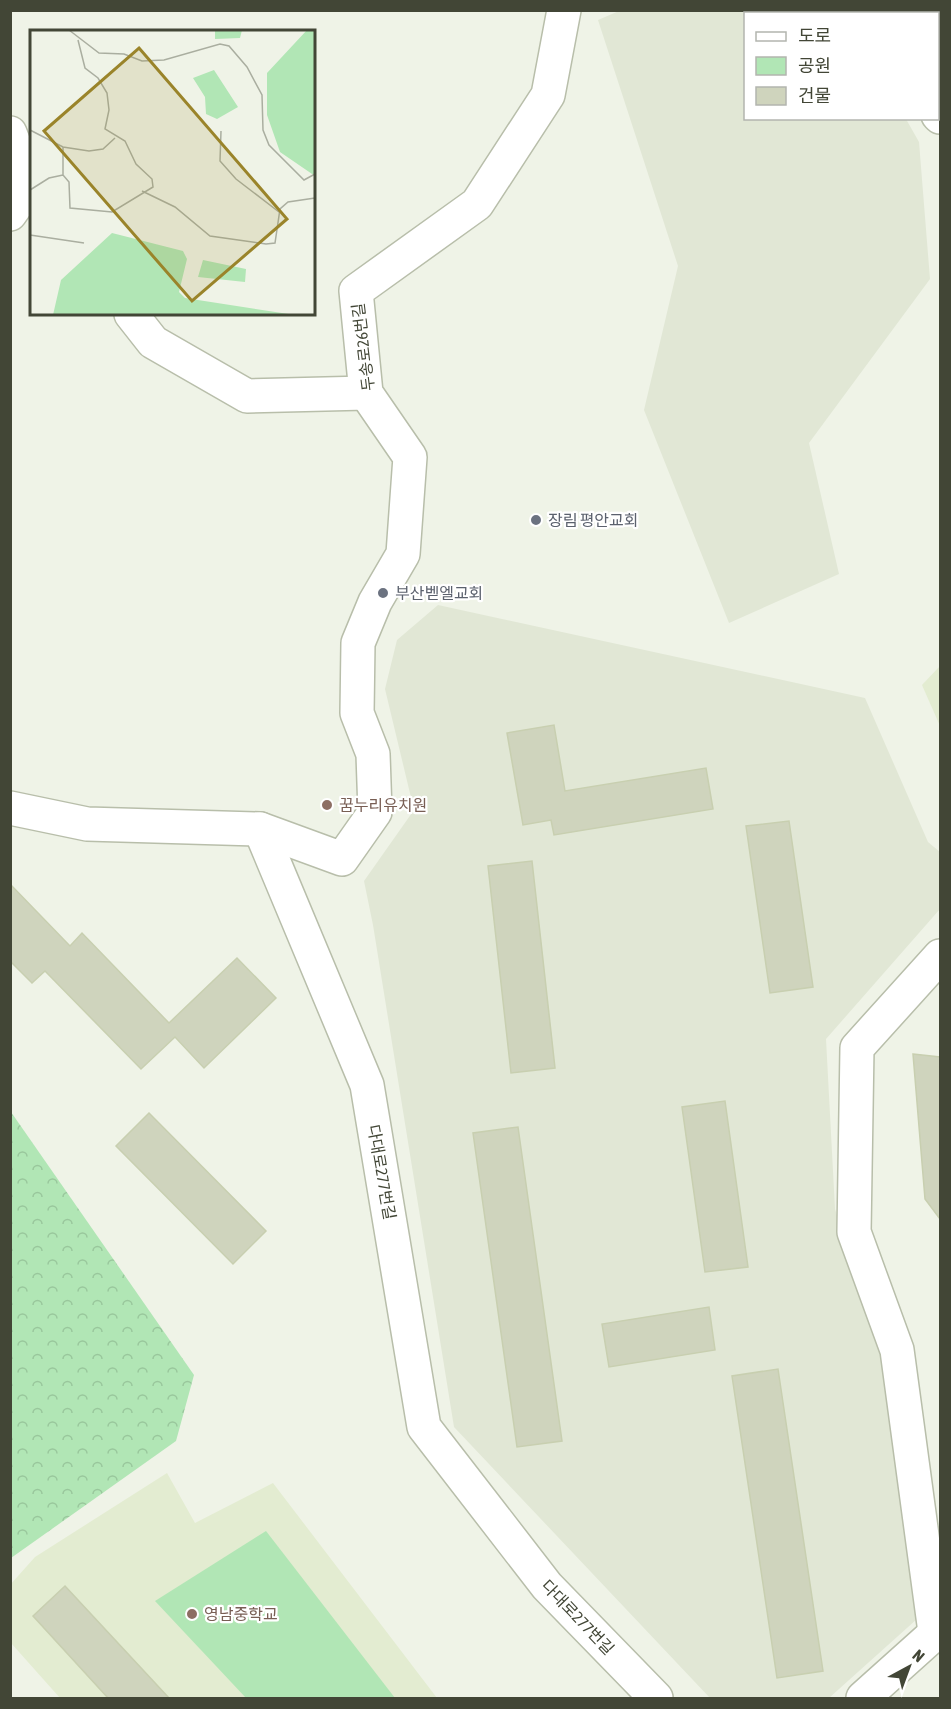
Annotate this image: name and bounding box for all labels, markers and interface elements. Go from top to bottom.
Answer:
legend [744,12,939,120]
text: 도로 [798,25,831,46]
inset map [30,30,315,315]
text: 공원 [798,55,831,76]
text: 건물 [798,85,831,106]
street label: 두송로26번길 [349,302,377,392]
place label: 장림 평안교회 [548,511,639,529]
marker: 장림 평안교회 [529,513,543,527]
place label: 부산벧엘교회 [395,584,483,602]
marker: 부산벧엘교회 [376,586,390,600]
place label: 꿈누리유치원 [339,796,427,814]
marker: 꿈누리유치원 [320,798,334,812]
street label: 다대로277번길 [365,1123,399,1221]
street label: 다대로277번길 [538,1576,618,1658]
place label: 영남중학교 [204,1605,278,1623]
marker: 영남중학교 [185,1607,199,1621]
north arrow [879,1637,939,1697]
text: N [909,1646,928,1666]

